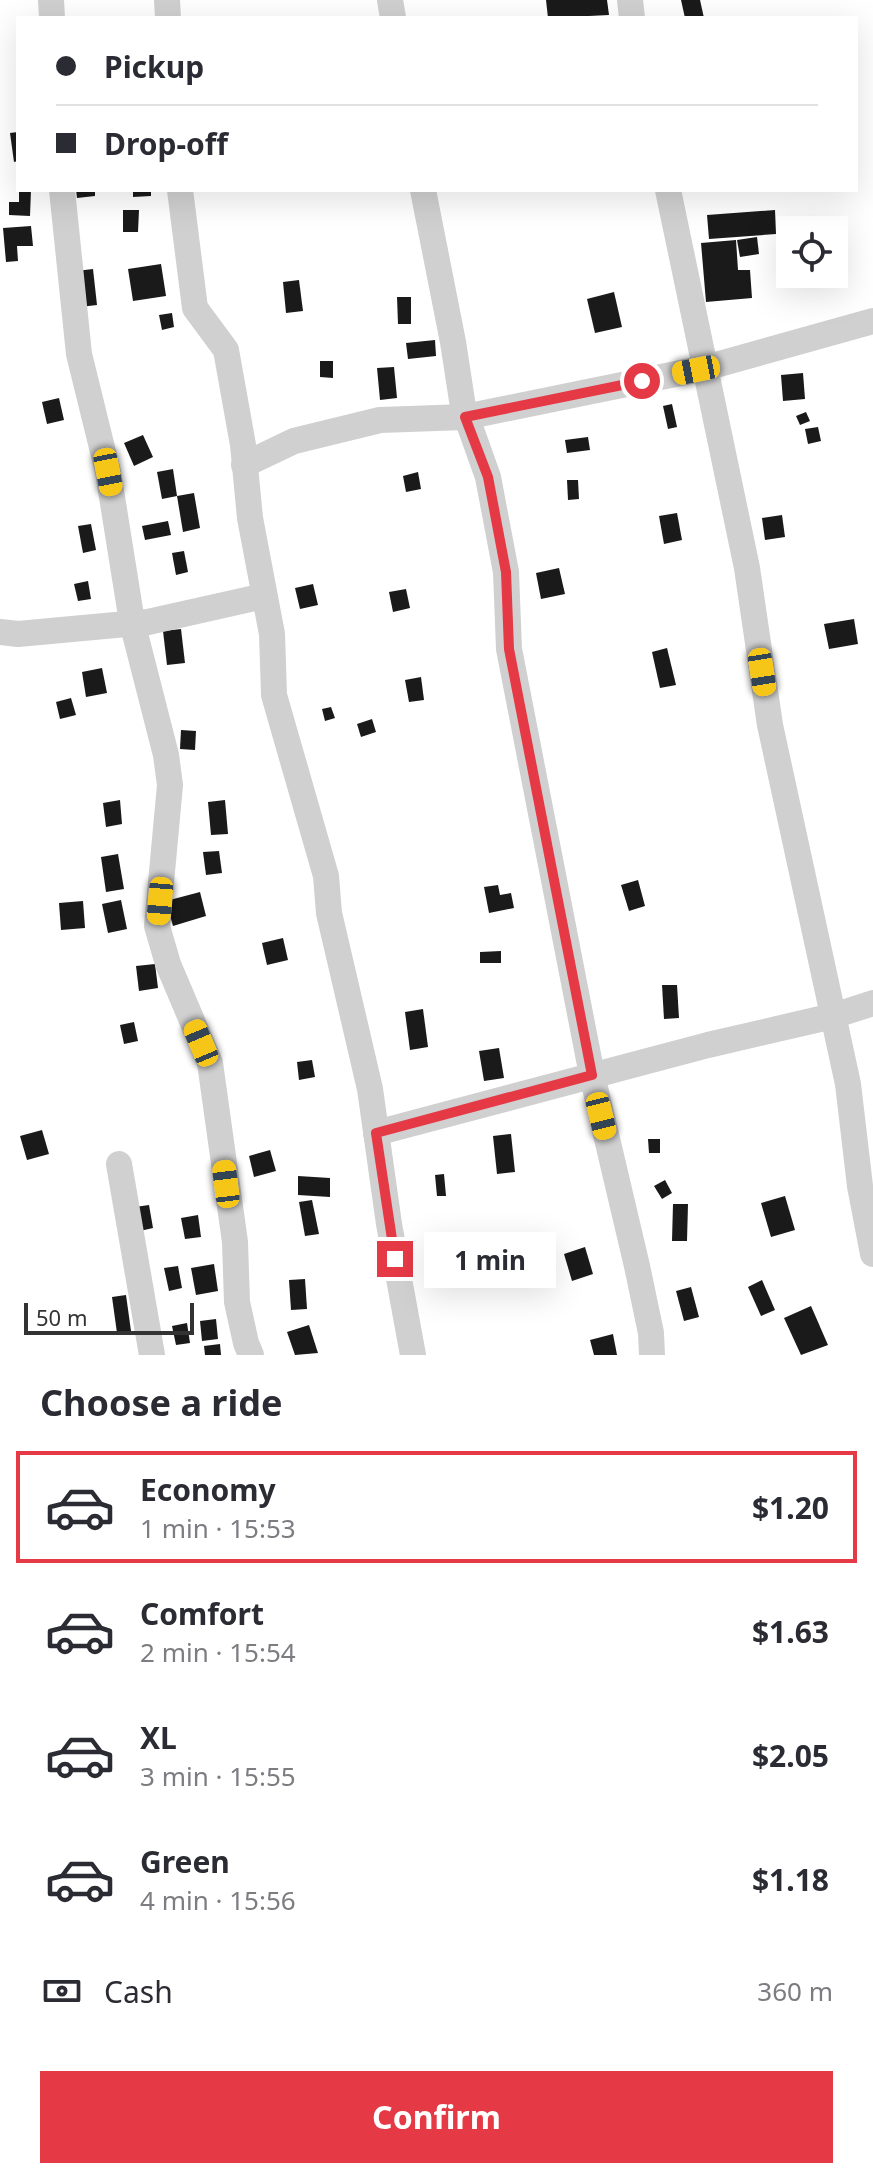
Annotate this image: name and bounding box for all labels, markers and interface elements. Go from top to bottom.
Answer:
text: Pickup [104,46,204,87]
text: Drop-off [104,123,228,164]
map controls [776,216,848,288]
button: locate [776,216,848,288]
car [670,354,722,386]
route start [624,363,660,399]
car [92,446,124,498]
car [746,646,778,698]
car [146,876,174,926]
car [181,1016,221,1070]
car [584,1090,618,1142]
car [211,1159,241,1209]
callout: 1 min [423,1231,555,1287]
route end [377,1241,413,1277]
text: 1 min [454,1242,526,1278]
scale bar [24,1299,194,1335]
text: 50 m [36,1302,87,1332]
text: Choose a ride [40,1378,282,1427]
text: Economy [140,1469,276,1510]
icon: car [44,1471,116,1543]
text: $1.20 [752,1487,829,1528]
text: 1 min · 15:53 [140,1510,296,1546]
text: Comfort [140,1593,264,1634]
icon: car [44,1595,116,1667]
text: $1.63 [752,1611,829,1652]
text: 2 min · 15:54 [140,1634,296,1670]
text: XL [140,1717,177,1758]
icon: car [44,1719,116,1791]
text: $2.05 [752,1735,829,1776]
text: 3 min · 15:55 [140,1758,296,1794]
text: Green [140,1841,230,1882]
icon: car [44,1843,116,1915]
text: $1.18 [752,1859,829,1900]
text: 4 min · 15:56 [140,1882,296,1918]
icon: cash [40,1969,84,2013]
text: Cash [104,1971,173,2012]
text: 360 m [757,1973,833,2009]
button: Confirm [40,2071,833,2163]

